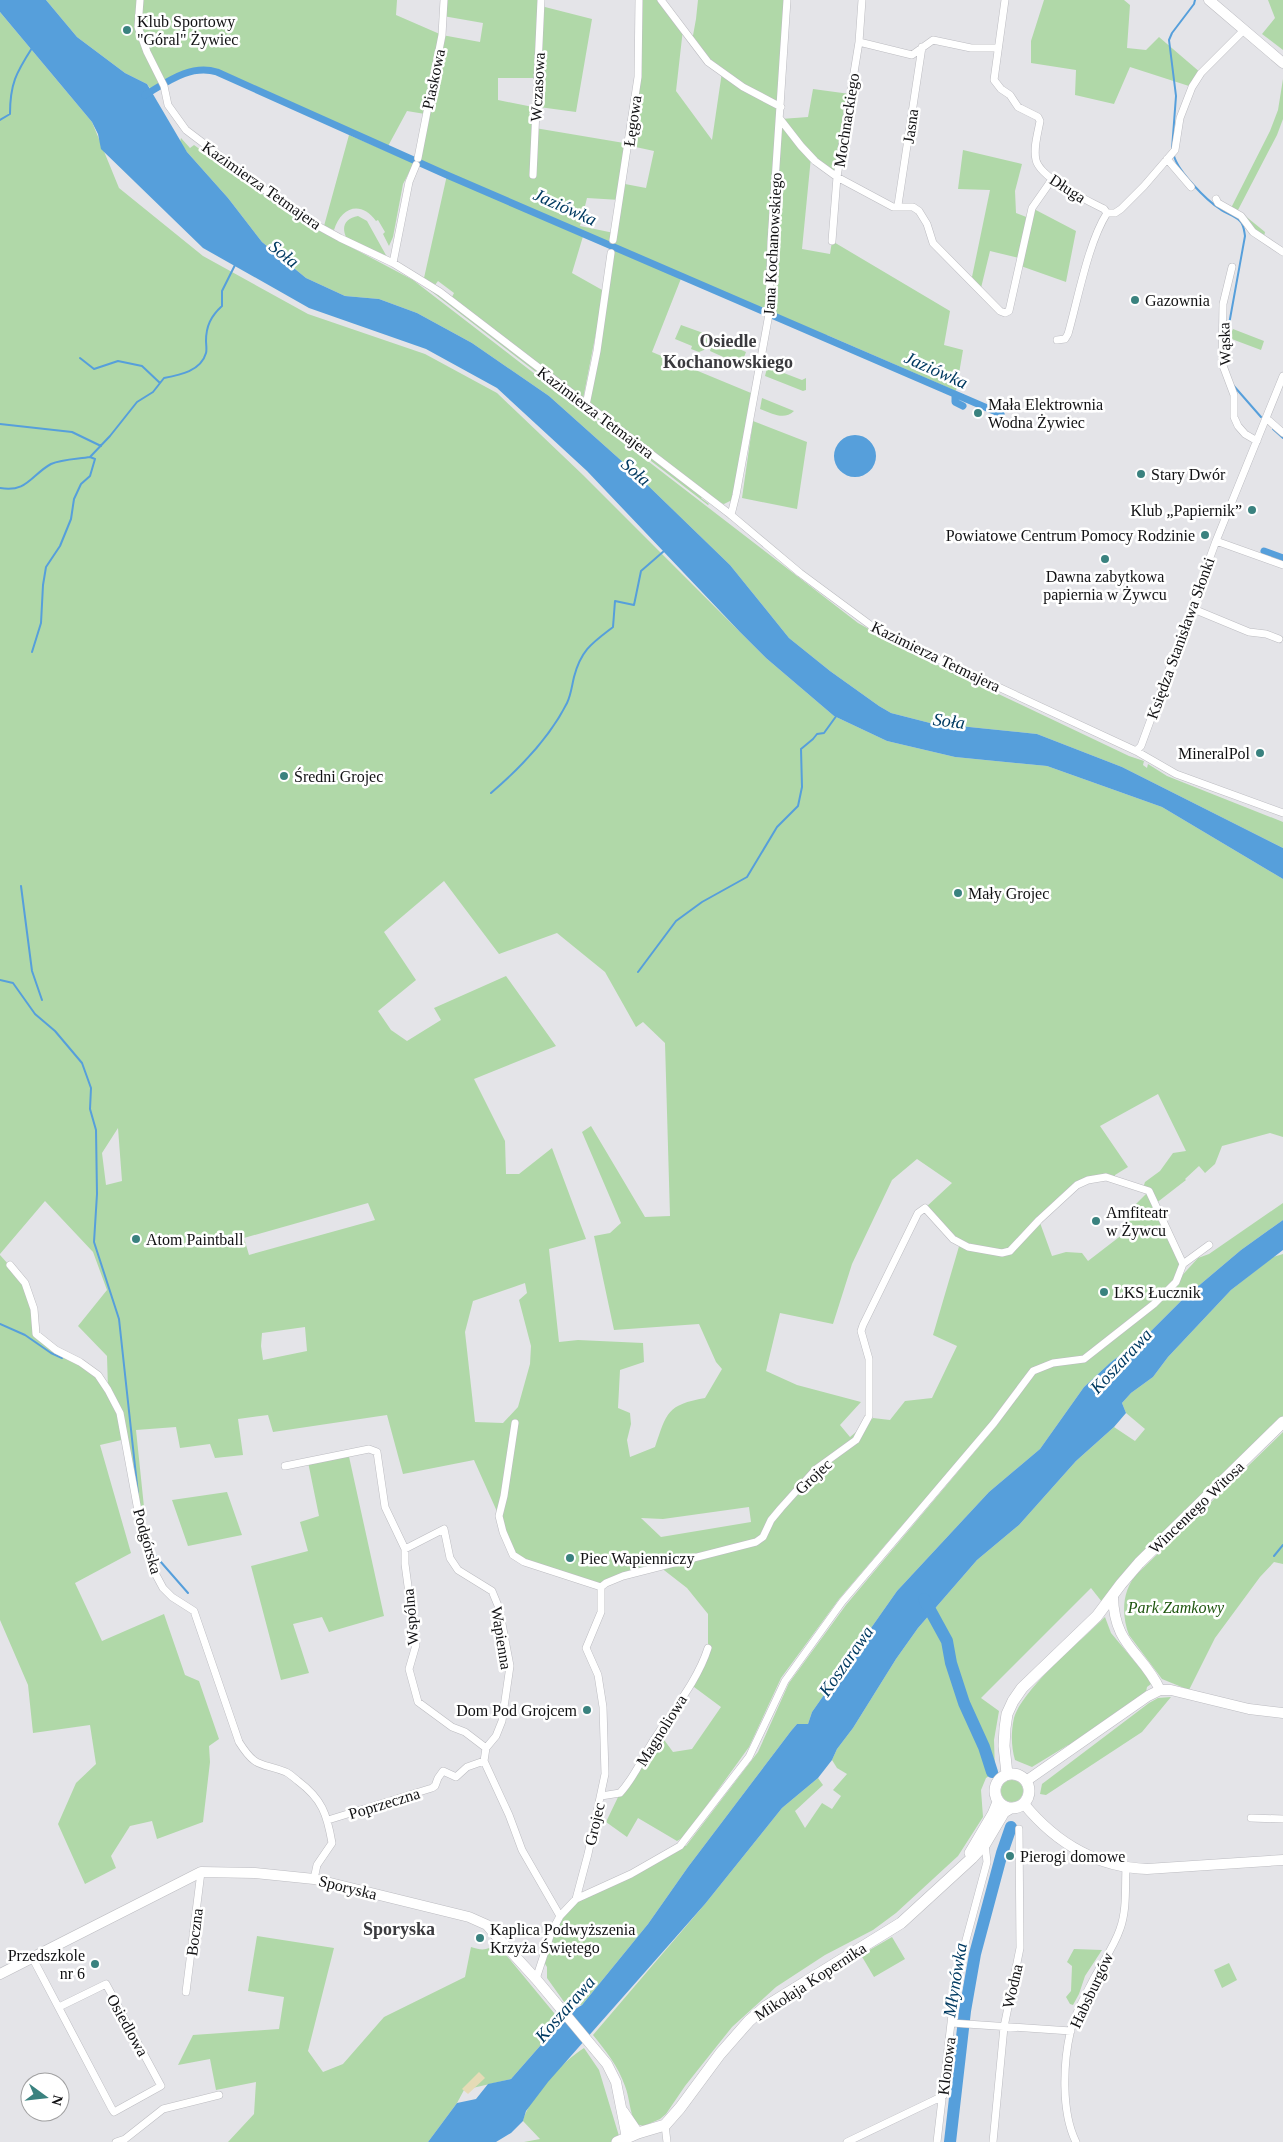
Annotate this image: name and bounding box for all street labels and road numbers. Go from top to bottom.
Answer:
street label: Piaskowa [419,47,448,111]
street label: Wczasowa [527,52,548,122]
street label: Mochnackiego [831,72,863,169]
street label: Łęgowa [620,94,645,148]
street label: Jasna [900,108,921,144]
street label: Kazimierza Tetmajera [198,138,324,234]
street label: Długa [1046,171,1089,207]
street label: Jana Kochanowskiego [760,172,786,316]
street label: Wąska [1215,322,1235,366]
street label: Kazimierza Tetmajera [534,363,657,462]
street label: Księdza Stanisława Słonki [1143,555,1219,722]
street label: Kazimierza Tetmajera [868,618,1003,696]
street label: Grojec [792,1455,836,1498]
street label: Wincentego Witosa [1145,1458,1248,1558]
street label: Podgórska [129,1506,165,1576]
street label: Wspólna [400,1588,422,1646]
street label: Wapienna [487,1605,515,1671]
street label: Magnoliowa [633,1691,691,1770]
street label: Poprzeczna [346,1785,422,1823]
street label: Grojec [581,1801,609,1847]
street label: Sporyska [317,1872,379,1904]
street label: Boczna [183,1907,206,1957]
street label: Mikołaja Kopernika [751,1939,870,2025]
street label: Habsburgów [1067,1949,1117,2031]
street label: Wodna [999,1962,1026,2010]
street label: Osiedlowa [104,1991,152,2059]
street label: Klonowa [934,2036,959,2096]

